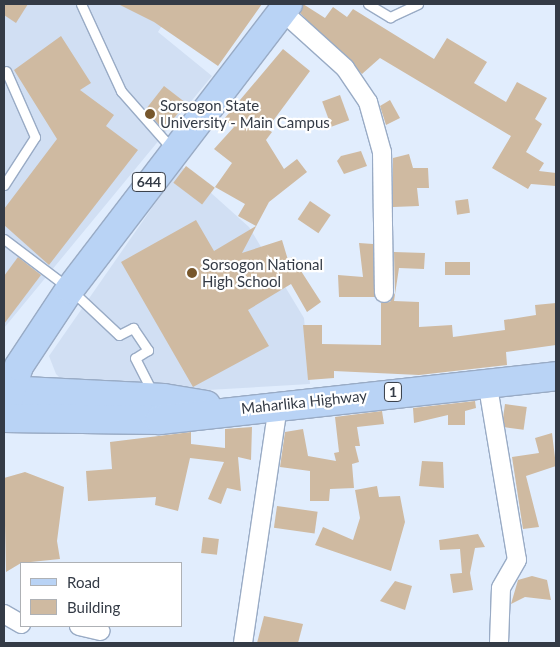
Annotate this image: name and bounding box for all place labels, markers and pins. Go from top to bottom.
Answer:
place label: Sorsogon State University - Main Campus [160,96,330,131]
marker: Sorsogon State University - Main Campus [144,108,156,120]
place label: Sorsogon National High School [202,255,323,290]
marker: Sorsogon National High School [186,267,198,279]

